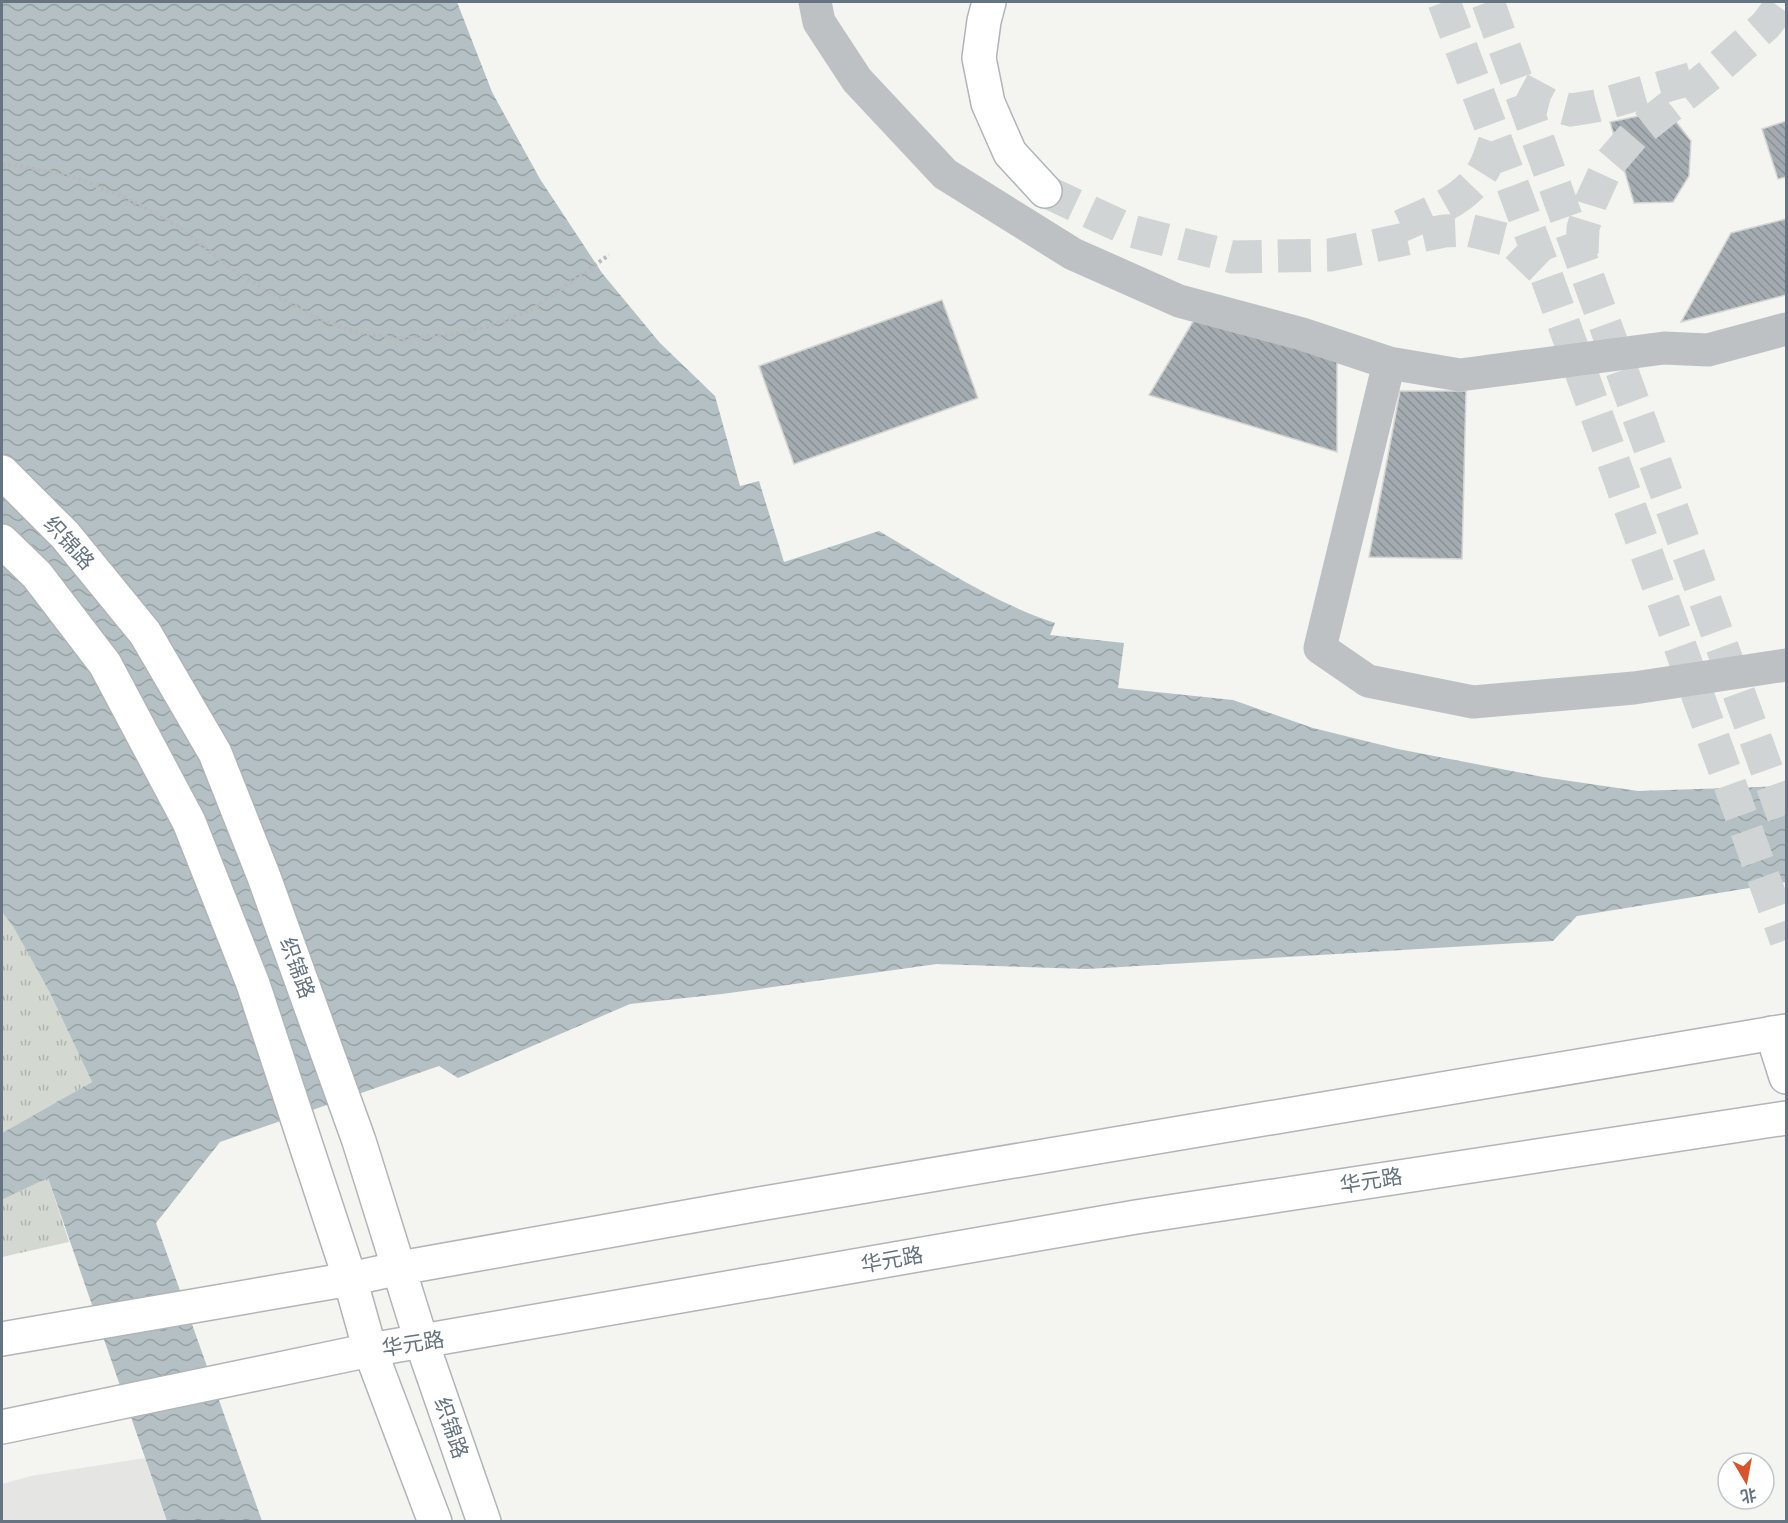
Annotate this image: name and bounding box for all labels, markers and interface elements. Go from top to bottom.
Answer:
street label: 织锦路 [40,512,98,574]
street label: 织锦路 [276,935,318,1001]
street label: 华元路 [1338,1165,1404,1197]
street label: 华元路 [859,1244,925,1276]
street label: 华元路 [380,1328,446,1360]
street label: 织锦路 [430,1395,472,1461]
north arrow [1716,1451,1776,1511]
text: 北 [1739,1486,1758,1505]

